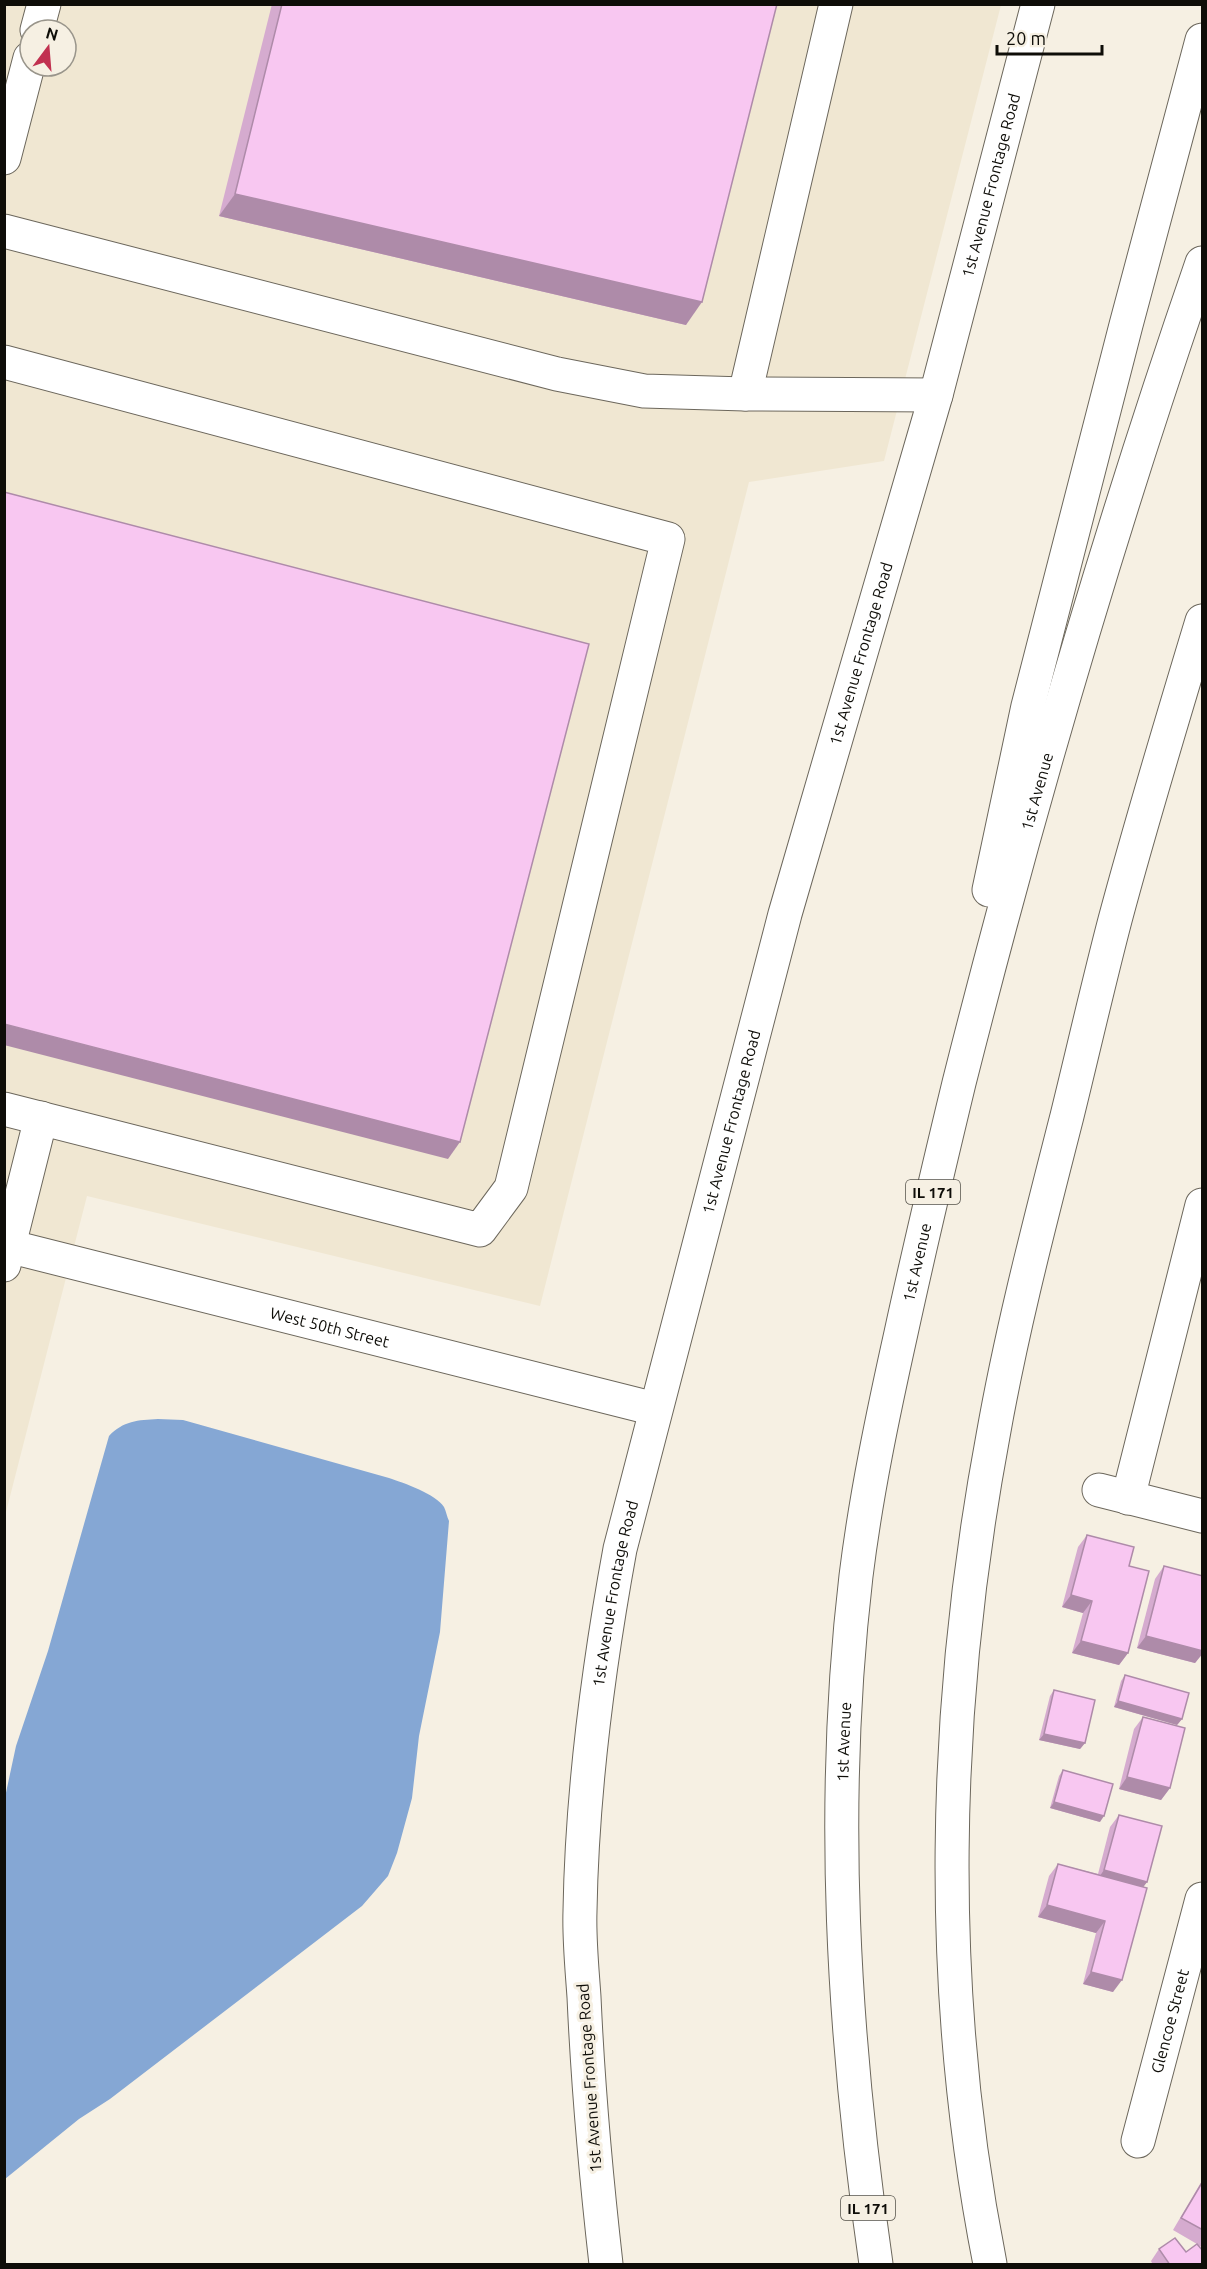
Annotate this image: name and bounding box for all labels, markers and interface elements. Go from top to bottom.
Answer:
north arrow [18,18,78,78]
scale bar [997,18,1102,56]
text: N [44,23,60,44]
text: 20 m [1006,28,1046,48]
street label: 1st Avenue Frontage Road [958,91,1023,279]
street label: 1st Avenue Frontage Road [826,560,896,747]
street label: 1st Avenue [1017,750,1056,832]
street label: 1st Avenue Frontage Road [698,1028,764,1216]
road number: IL 171 [906,1180,960,1204]
street label: 1st Avenue [899,1221,934,1303]
street label: West 50th Street [268,1303,392,1351]
street label: 1st Avenue Frontage Road [589,1498,641,1688]
street label: 1st Avenue [833,1701,854,1782]
street label: Glencoe Street [1147,1967,1192,2075]
street label: 1st Avenue Frontage Road [573,1983,605,2173]
road number: IL 171 [841,2196,895,2220]

